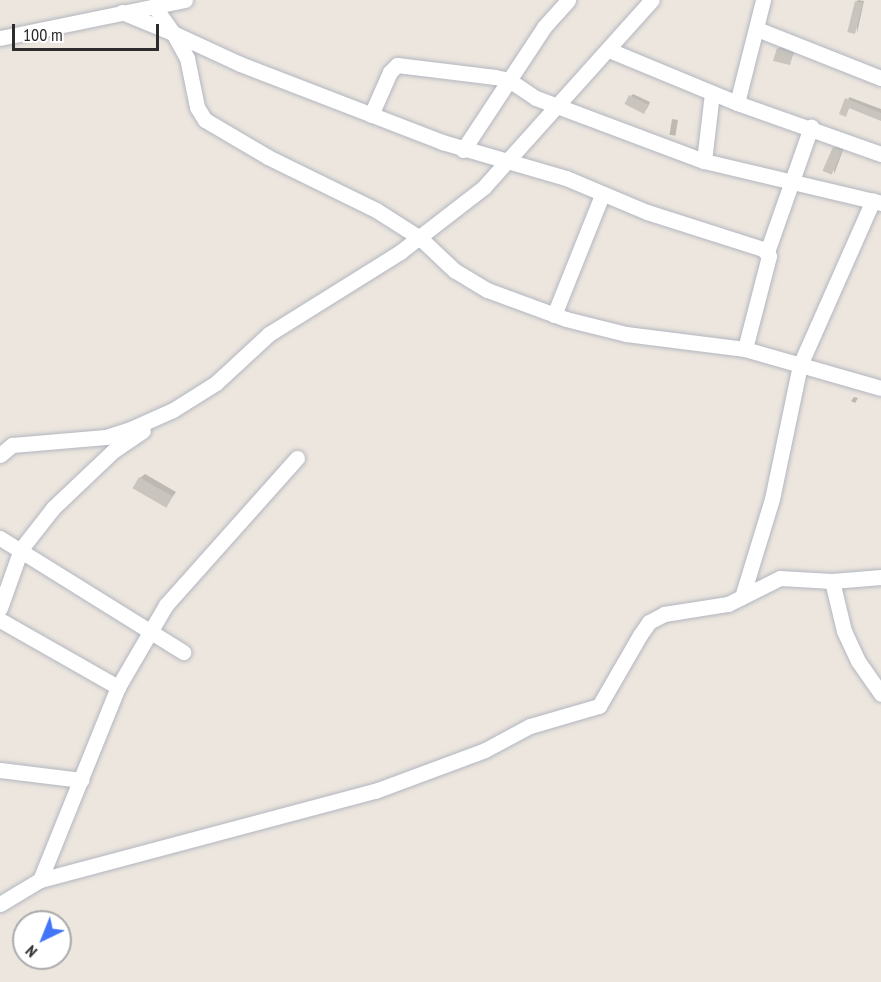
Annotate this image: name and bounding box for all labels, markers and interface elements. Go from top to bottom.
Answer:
scale bar [15,12,162,50]
text: 100 m [23,23,63,46]
north arrow [12,910,72,970]
text: N [21,941,41,962]

